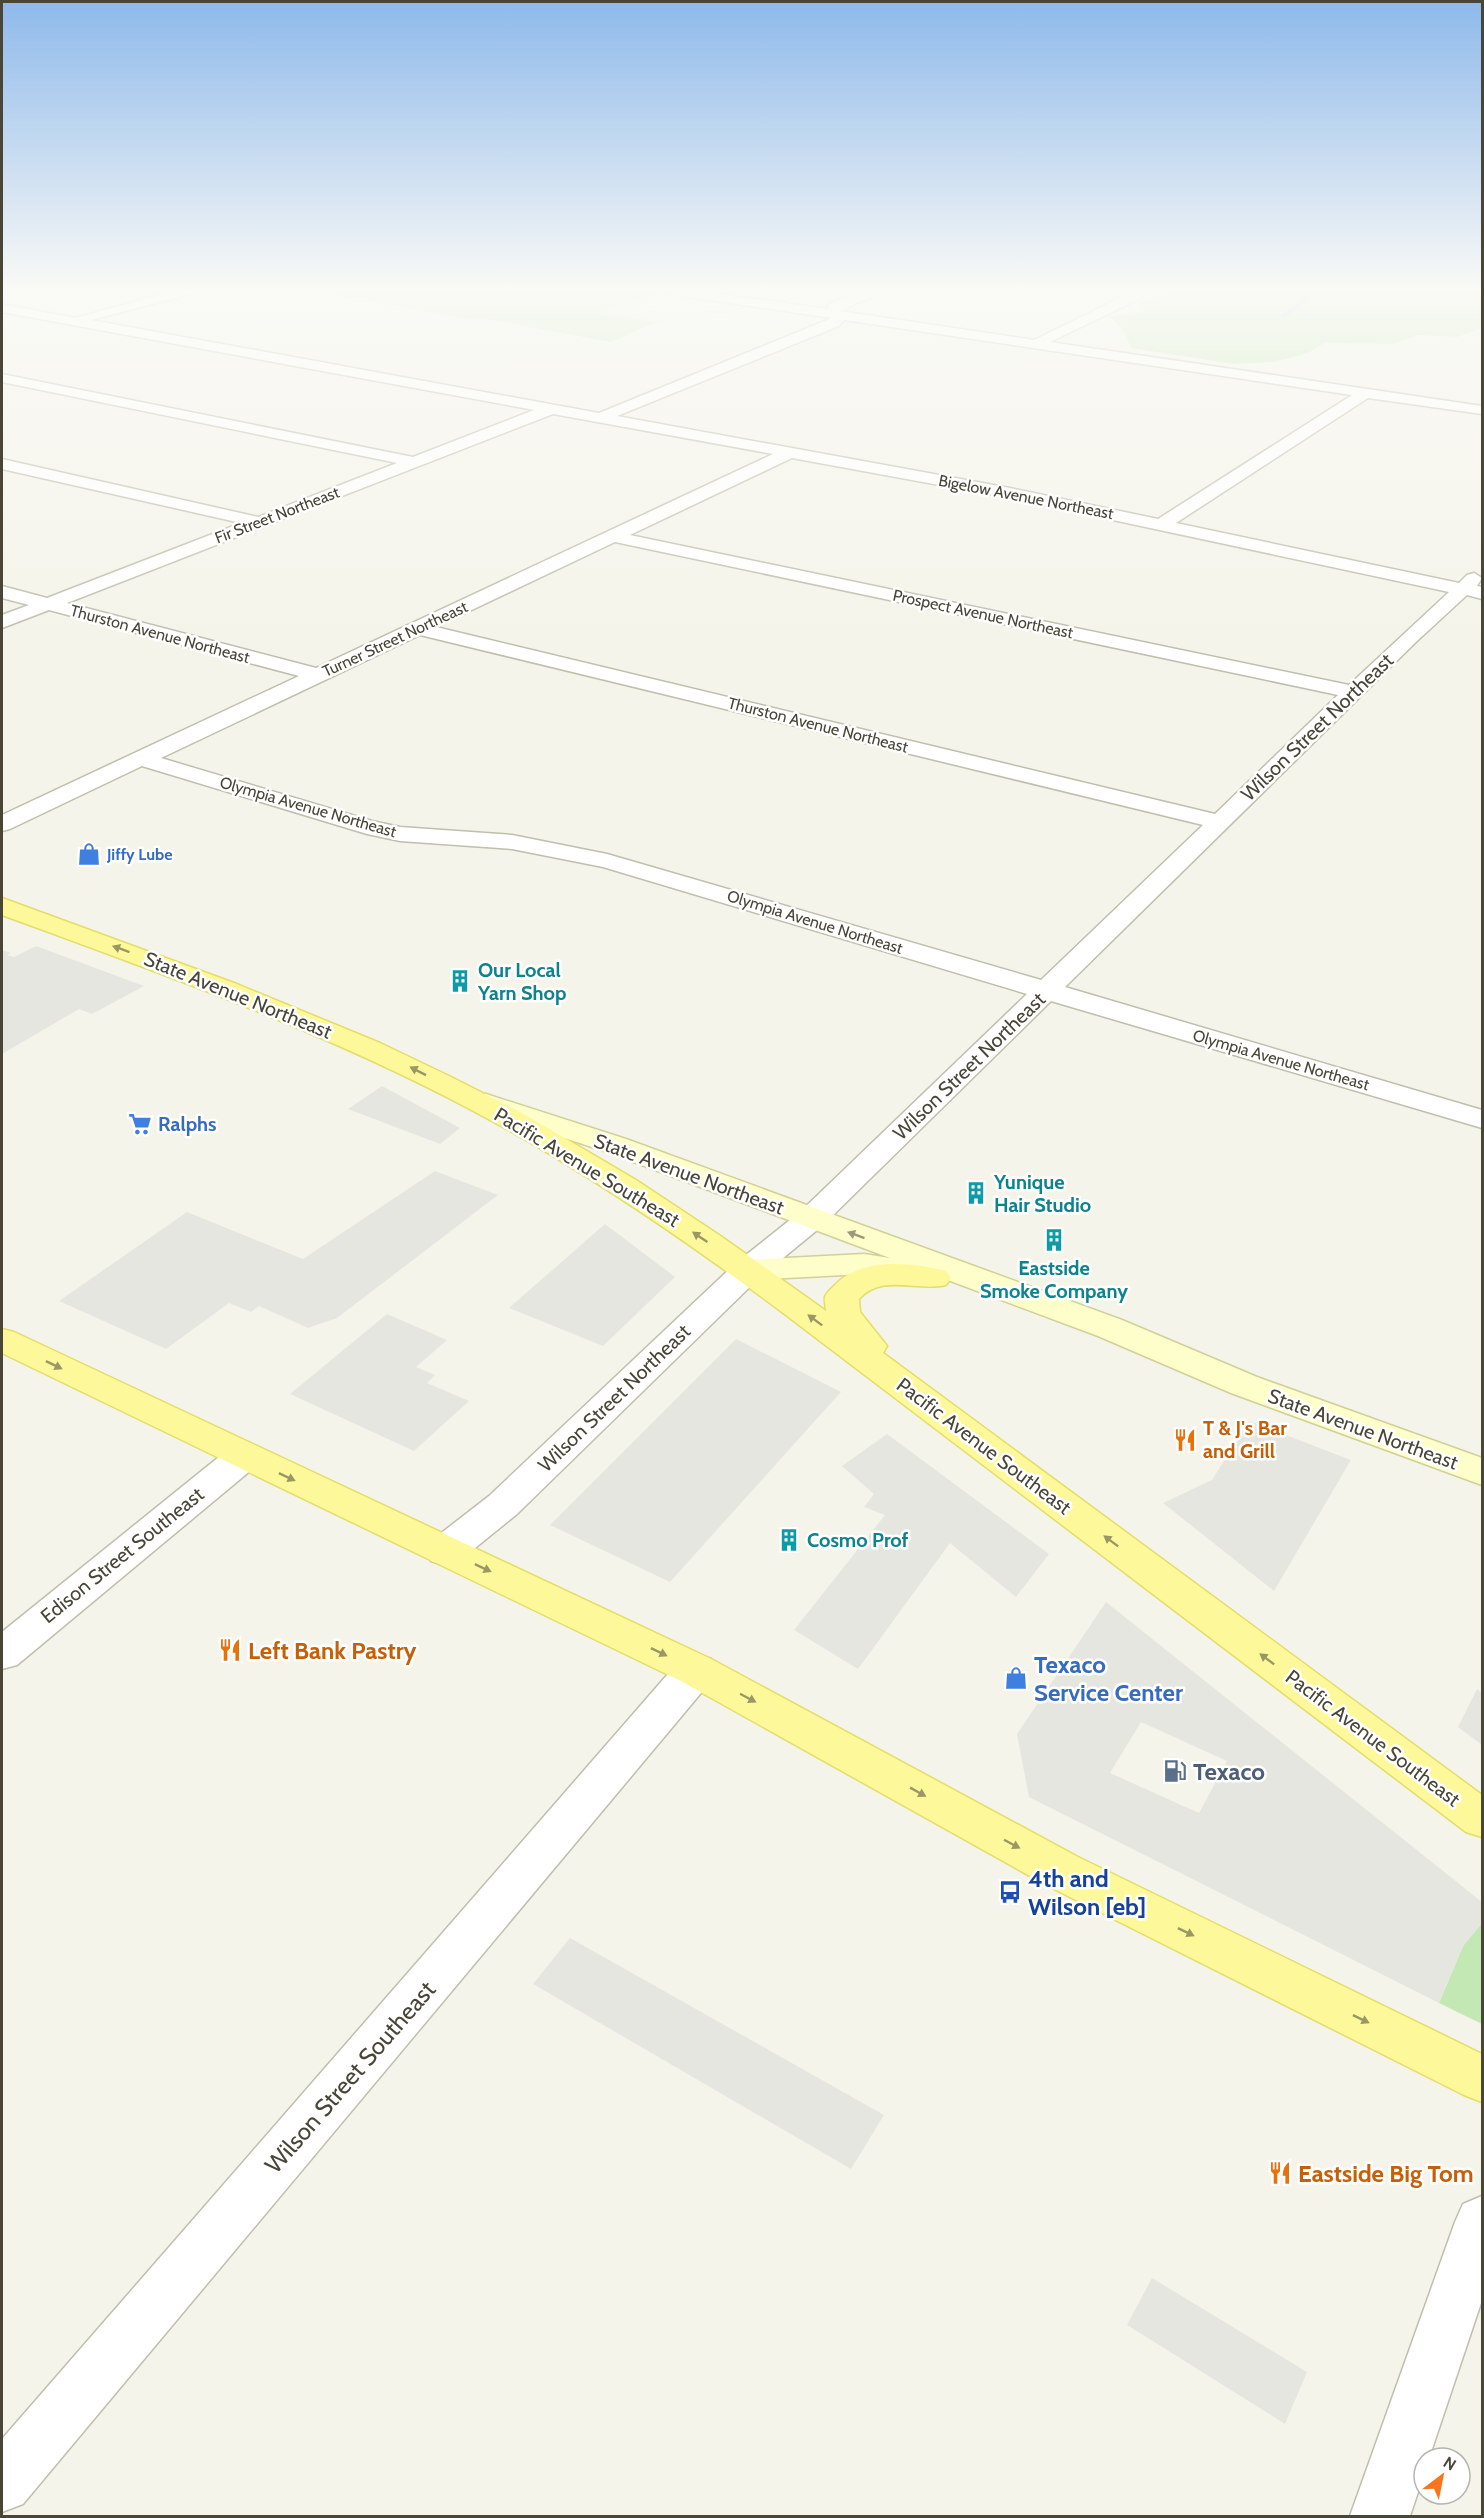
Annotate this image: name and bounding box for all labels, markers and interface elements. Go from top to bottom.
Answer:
street label: Bigelow Avenue Northeast [937,471,1116,523]
street label: Fir Street Northeast [212,482,343,547]
street label: Prospect Avenue Northeast [891,586,1075,643]
street label: Turner Street Northeast [319,597,471,681]
street label: Thurston Avenue Northeast [68,601,252,667]
street label: Wilson Street Northeast [1236,648,1398,806]
street label: Thurston Avenue Northeast [726,693,911,757]
street label: Olympia Avenue Northeast [218,773,399,841]
shop icon: Jiffy Lube [76,841,102,867]
place label: Jiffy Lube [106,845,172,864]
street label: Olympia Avenue Northeast [725,886,906,958]
one-way arrow [112,944,130,954]
street label: State Avenue Northeast [141,946,336,1044]
place label: Our Local Yarn Shop [477,958,566,1005]
building icon: Our Local Yarn Shop [447,968,473,994]
street label: Wilson Street Northeast [888,987,1050,1145]
street label: Olympia Avenue Northeast [1191,1026,1372,1094]
one-way arrow [410,1066,427,1076]
street label: Pacific Avenue Southeast [490,1102,684,1232]
supermarket icon: Ralphs [127,1111,153,1137]
place label: Ralphs [158,1112,217,1136]
street label: State Avenue Northeast [591,1128,788,1220]
place label: Yunique Hair Studio [993,1170,1091,1217]
building icon: Yunique Hair Studio [963,1180,989,1206]
building icon: Eastside Smoke Company [1041,1227,1067,1253]
one-way arrow [847,1230,865,1240]
one-way arrow [692,1231,708,1243]
place label: Eastside Smoke Company [980,1256,1128,1303]
one-way arrow [807,1314,823,1326]
street label: Wilson Street Northeast [533,1319,695,1477]
one-way arrow [46,1361,63,1370]
street label: Pacific Avenue Southeast [892,1373,1076,1520]
street label: State Avenue Northeast [1265,1383,1462,1475]
place label: T & J's Bar and Grill [1203,1416,1287,1463]
restaurant icon: T & J's Bar and Grill [1172,1427,1198,1453]
one-way arrow [278,1473,295,1482]
street label: Edison Street Southeast [36,1482,208,1628]
building icon: Cosmo Prof [776,1527,802,1553]
place label: Cosmo Prof [807,1528,909,1552]
one-way arrow [1104,1536,1119,1548]
one-way arrow [474,1564,491,1573]
place label: Left Bank Pastry [248,1636,417,1665]
restaurant icon: Left Bank Pastry [217,1637,243,1663]
one-way arrow [650,1648,667,1657]
place label: Texaco Service Center [1034,1650,1183,1707]
one-way arrow [1259,1653,1274,1665]
shop icon: Texaco Service Center [1003,1665,1029,1691]
street label: Pacific Avenue Southeast [1281,1665,1465,1812]
one-way arrow [739,1693,756,1703]
place label: Texaco [1193,1757,1265,1786]
fuel station icon: Texaco [1162,1758,1188,1784]
one-way arrow [910,1787,927,1797]
one-way arrow [1004,1839,1021,1849]
place label: 4th and Wilson [eb] [1028,1864,1146,1921]
bus stop icon: 4th and Wilson [eb] [997,1879,1023,1905]
one-way arrow [1178,1928,1195,1937]
street label: Wilson Street Southeast [259,1975,441,2179]
one-way arrow [1352,2014,1369,2024]
place label: Eastside Big Tom [1298,2159,1474,2188]
restaurant icon: Eastside Big Tom [1267,2160,1293,2186]
north arrow [1412,2446,1472,2506]
text: N [1440,2453,1460,2475]

